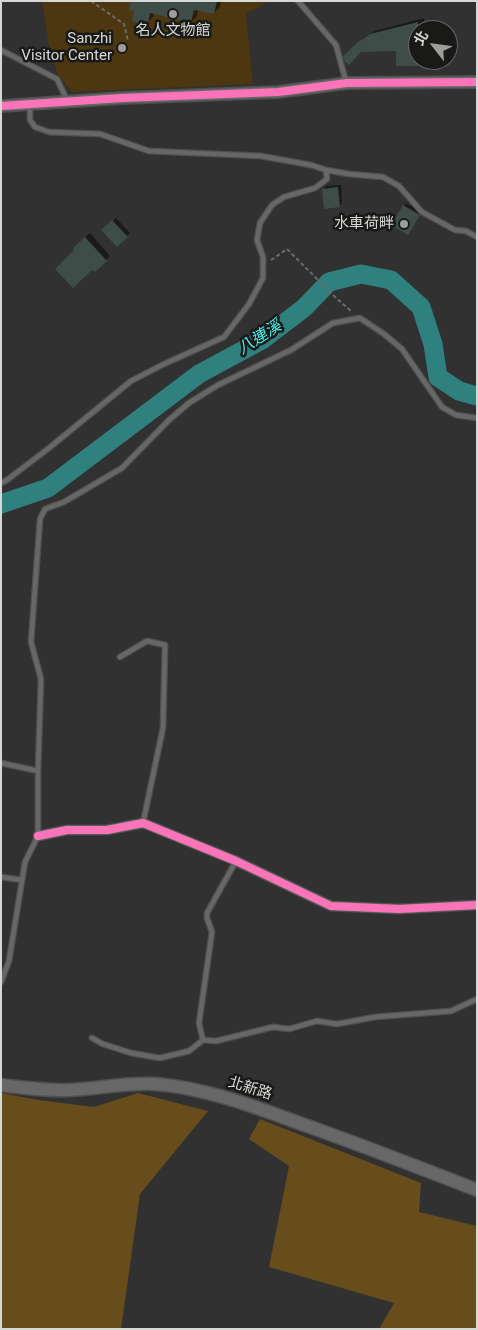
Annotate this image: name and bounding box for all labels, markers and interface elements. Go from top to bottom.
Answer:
marker: 名人文物館 [167,8,179,20]
north arrow [408,20,458,70]
place label: 名人文物館 [136,22,210,40]
text: 北 [410,28,431,48]
place label: Sanzhi Visitor Center [21,30,112,65]
marker: Sanzhi Visitor Center [116,42,128,54]
place label: 水車荷畔 [334,215,394,233]
marker: 水車荷畔 [398,218,410,230]
water label: 八連溪 [235,317,285,359]
street label: 北新路 [226,1074,274,1104]

